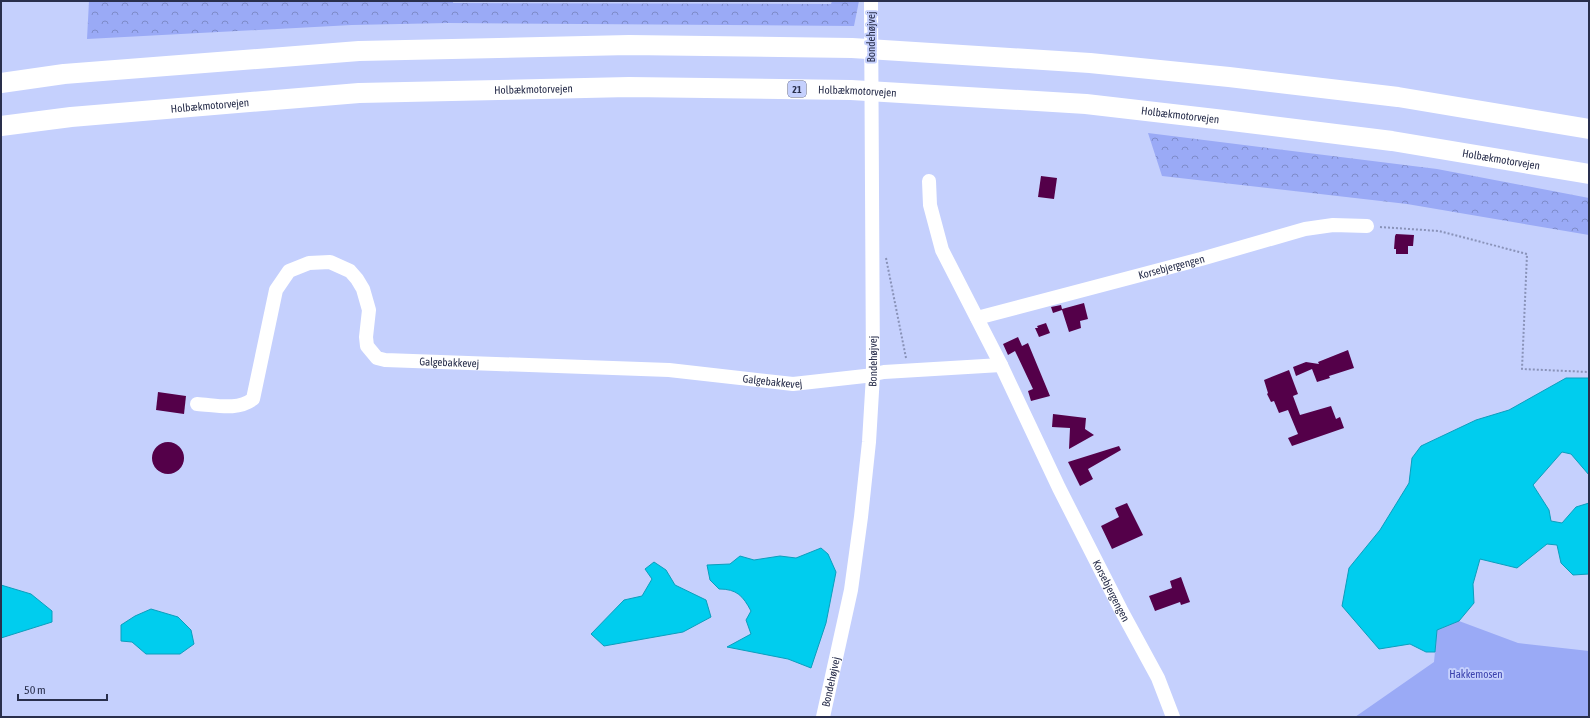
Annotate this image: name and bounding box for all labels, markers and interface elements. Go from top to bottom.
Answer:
street label: Bondehøjvej [865,12,877,62]
road number: 21 [788,81,806,97]
street label: Holbækmotorvejen [494,82,573,96]
street label: Holbækmotorvejen [818,84,897,99]
street label: Holbækmotorvejen [170,96,250,115]
street label: Holbækmotorvejen [1141,104,1220,125]
street label: Holbækmotorvejen [1461,147,1541,172]
street label: Korsebjergengen [1137,252,1206,281]
street label: Bondehøjvej [866,336,879,387]
street label: Galgebakkevej [419,355,479,369]
street label: Galgebakkevej [742,372,803,390]
street label: Korsebjergengen [1090,558,1132,624]
street label: Bondehøjvej [819,656,842,708]
park label: Hakkemosen [1449,668,1503,680]
scale bar [18,676,107,702]
text: 50 m [24,683,46,697]

